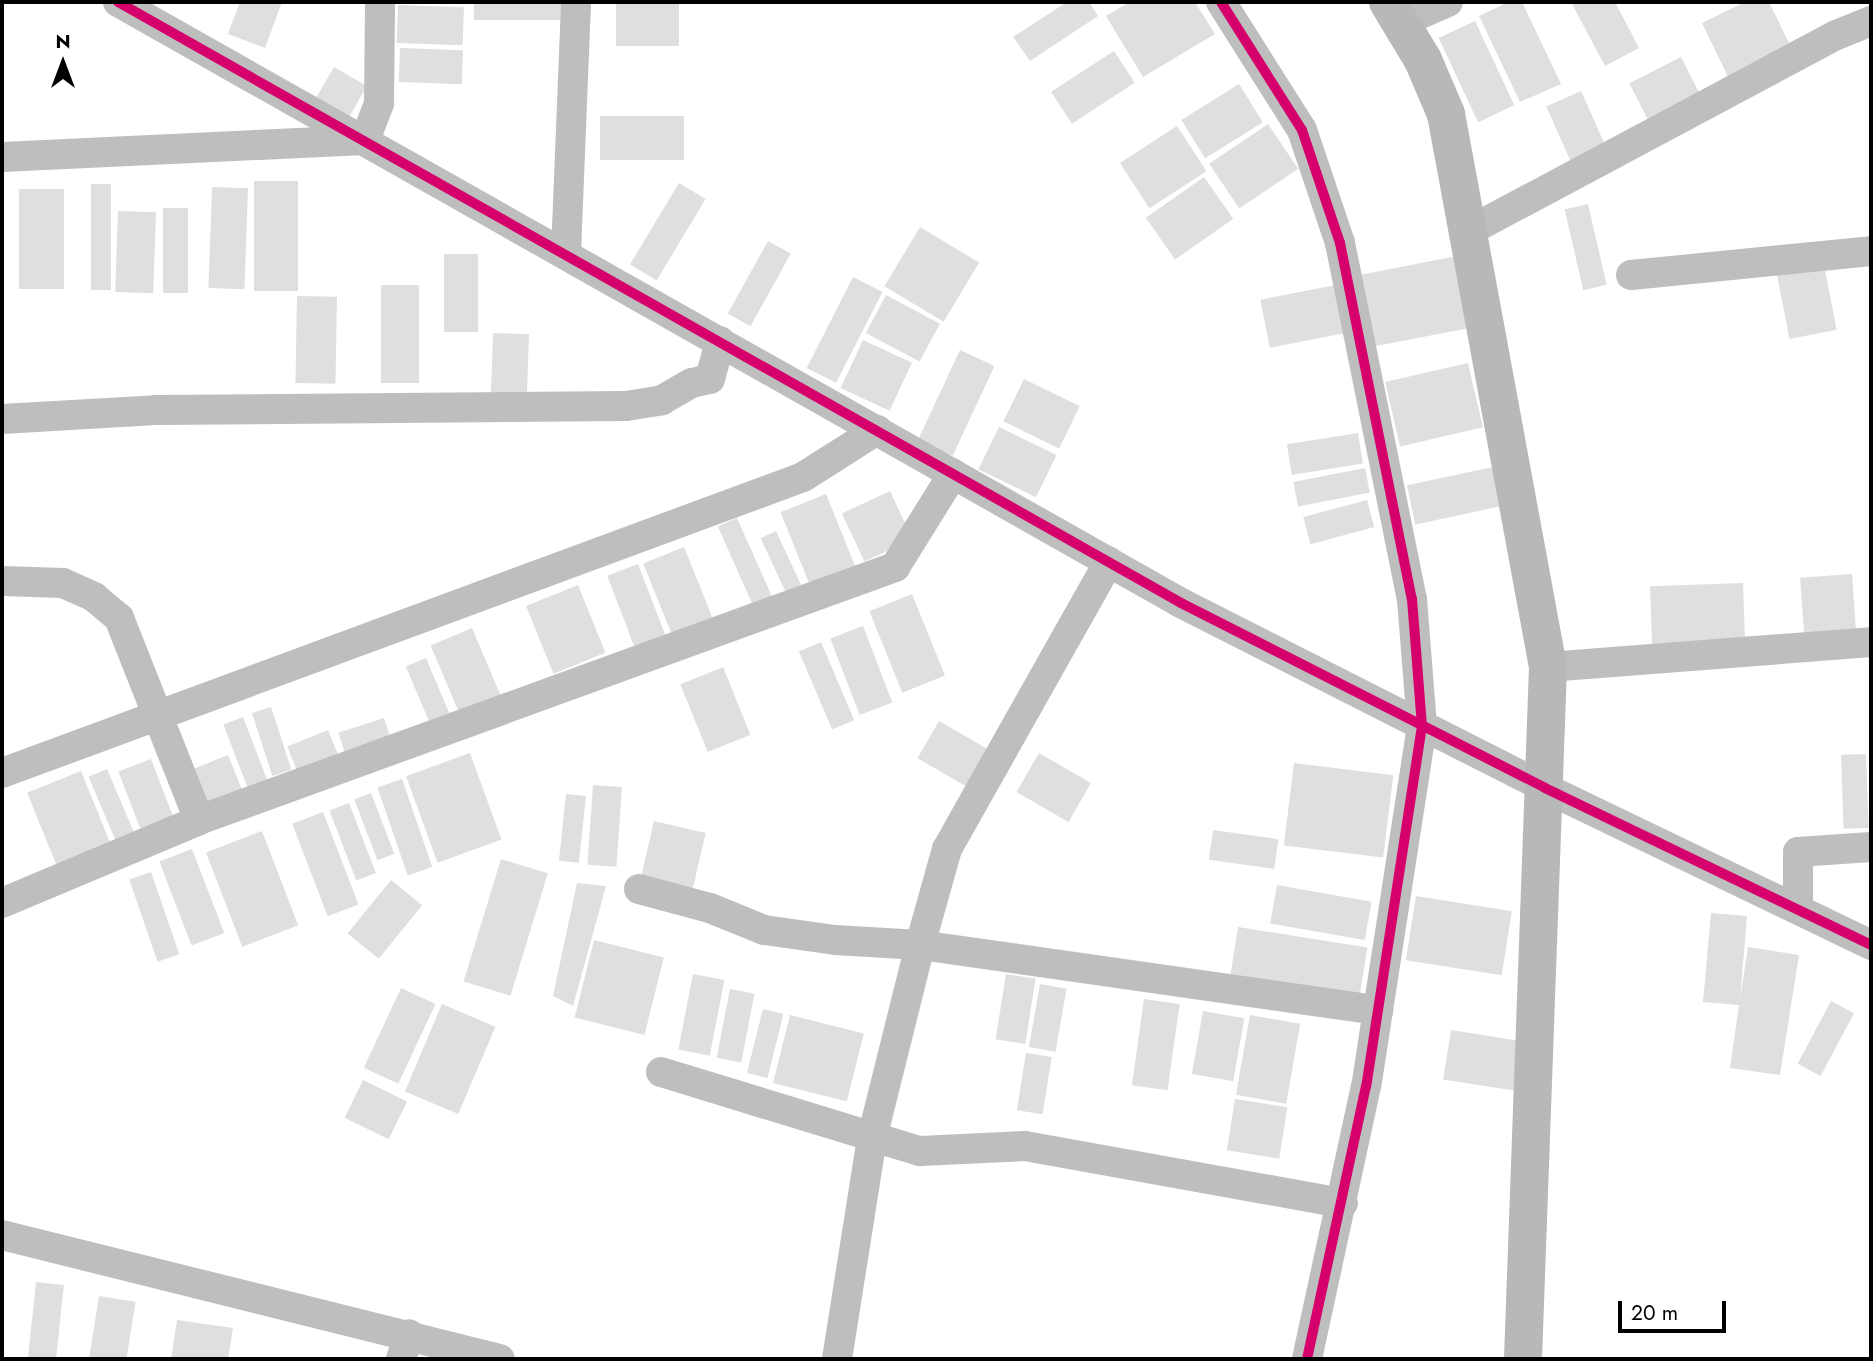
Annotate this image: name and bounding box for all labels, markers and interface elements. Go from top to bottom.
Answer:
north arrow [28,28,98,98]
text: N [55,28,71,55]
scale bar [1621,1288,1730,1332]
text: 20 m [1631,1298,1678,1328]

